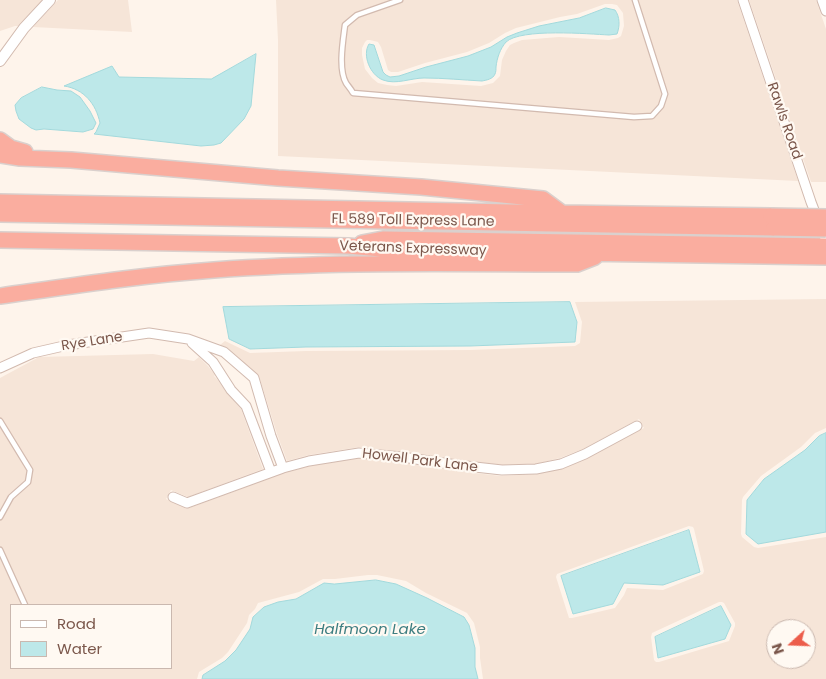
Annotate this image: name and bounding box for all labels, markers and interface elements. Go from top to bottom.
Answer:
street label: Rawls Road [763,80,805,162]
street label: FL 589 Toll Express Lane [331,211,495,231]
street label: Veterans Expressway [339,238,487,260]
street label: Rye Lane [60,329,124,355]
street label: Howell Park Lane [361,446,479,476]
legend [10,604,172,669]
text: Road [57,613,96,634]
north arrow [766,619,816,669]
water label: Halfmoon Lake [314,621,426,639]
text: Water [57,638,102,659]
text: N [767,640,789,657]

